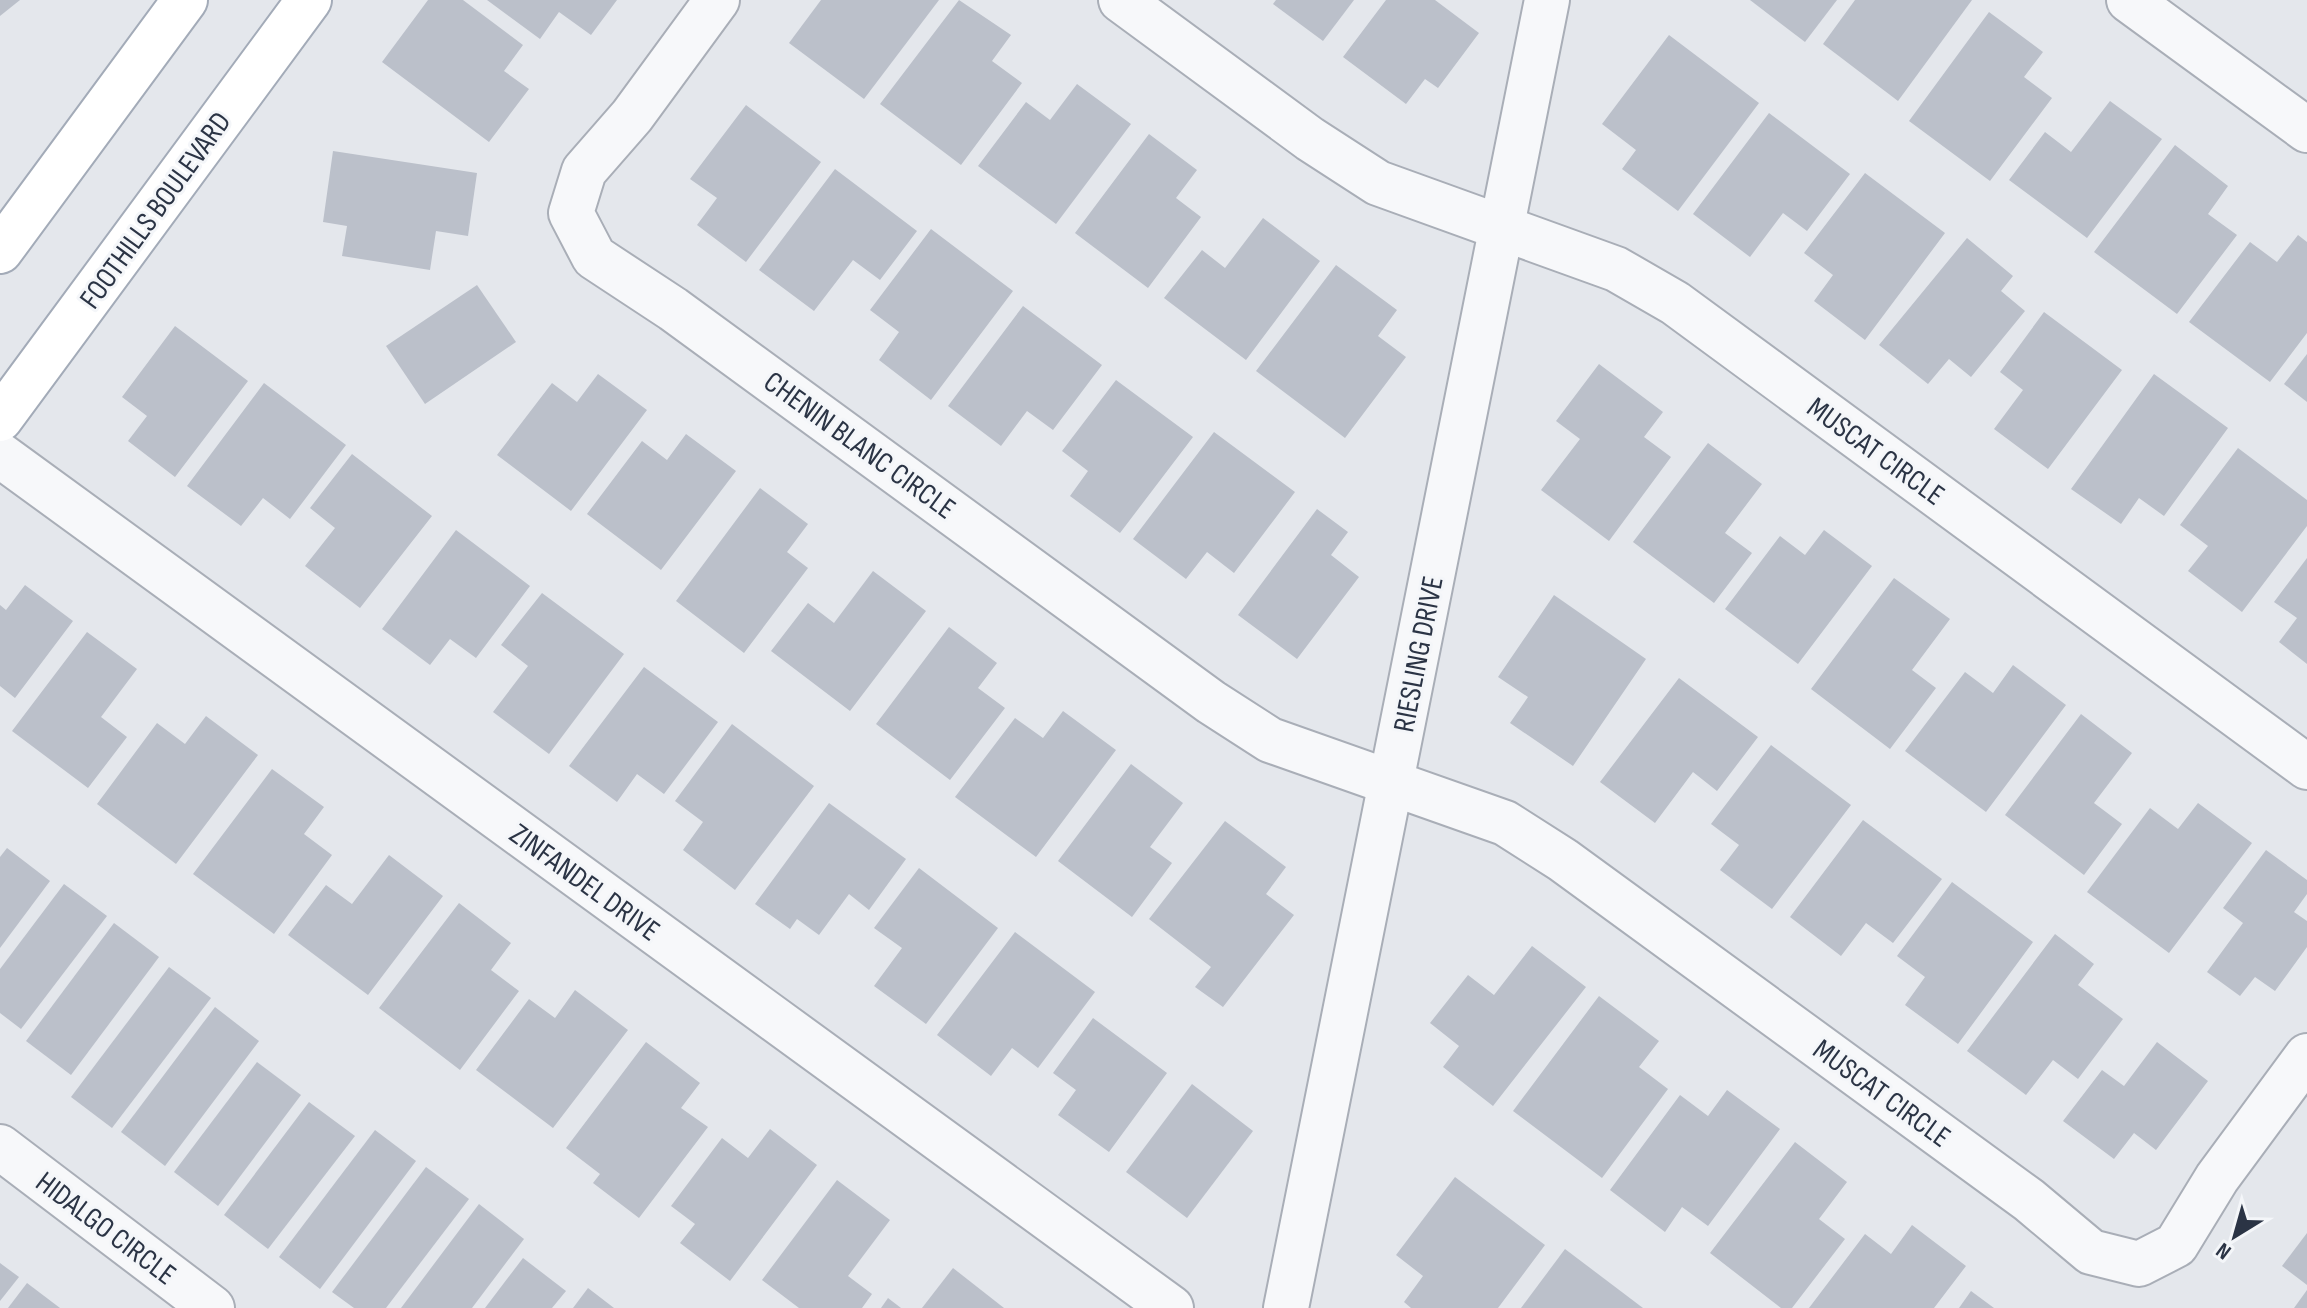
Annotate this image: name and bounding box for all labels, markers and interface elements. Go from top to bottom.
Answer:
street label: FOOTHILLS BOULEVARD [72,105,239,316]
street label: CHENIN BLANC CIRCLE [757,364,962,527]
street label: MUSCAT CIRCLE [1800,390,1951,514]
street label: RIESLING DRIVE [1386,573,1452,735]
street label: ZINFANDEL DRIVE [502,816,666,949]
street label: MUSCAT CIRCLE [1806,1032,1957,1156]
street label: HIDALGO CIRCLE [28,1164,183,1293]
north arrow [2195,1196,2275,1276]
text: N [2211,1236,2237,1265]

